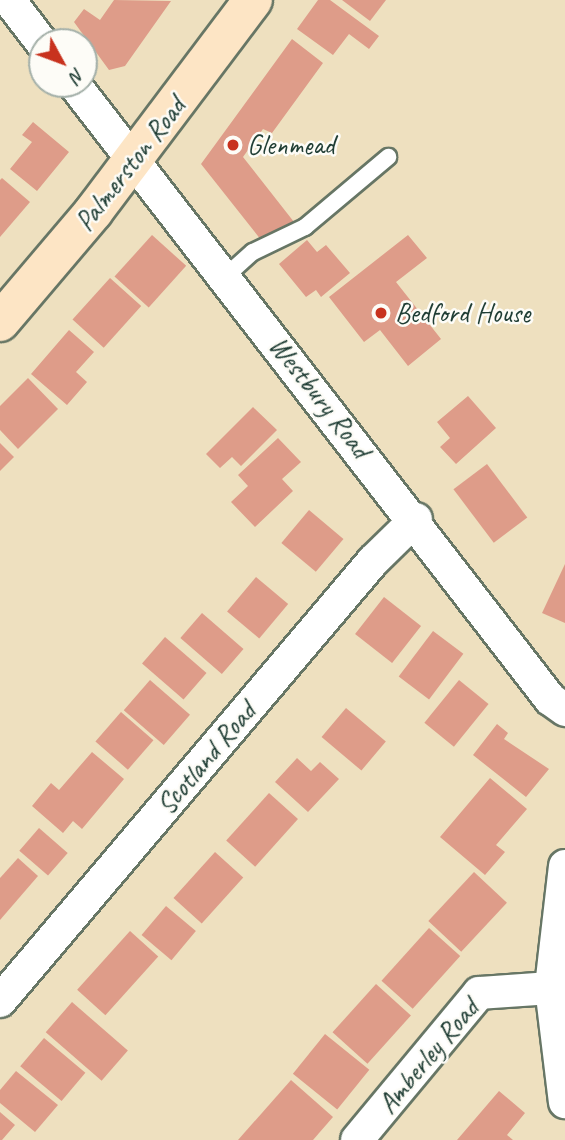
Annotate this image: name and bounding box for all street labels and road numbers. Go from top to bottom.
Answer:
street label: Palmerston Road [67,91,193,237]
street label: Westbury Road [262,330,378,464]
street label: Scotland Road [150,695,262,821]
street label: Amberley Road [371,992,485,1120]

